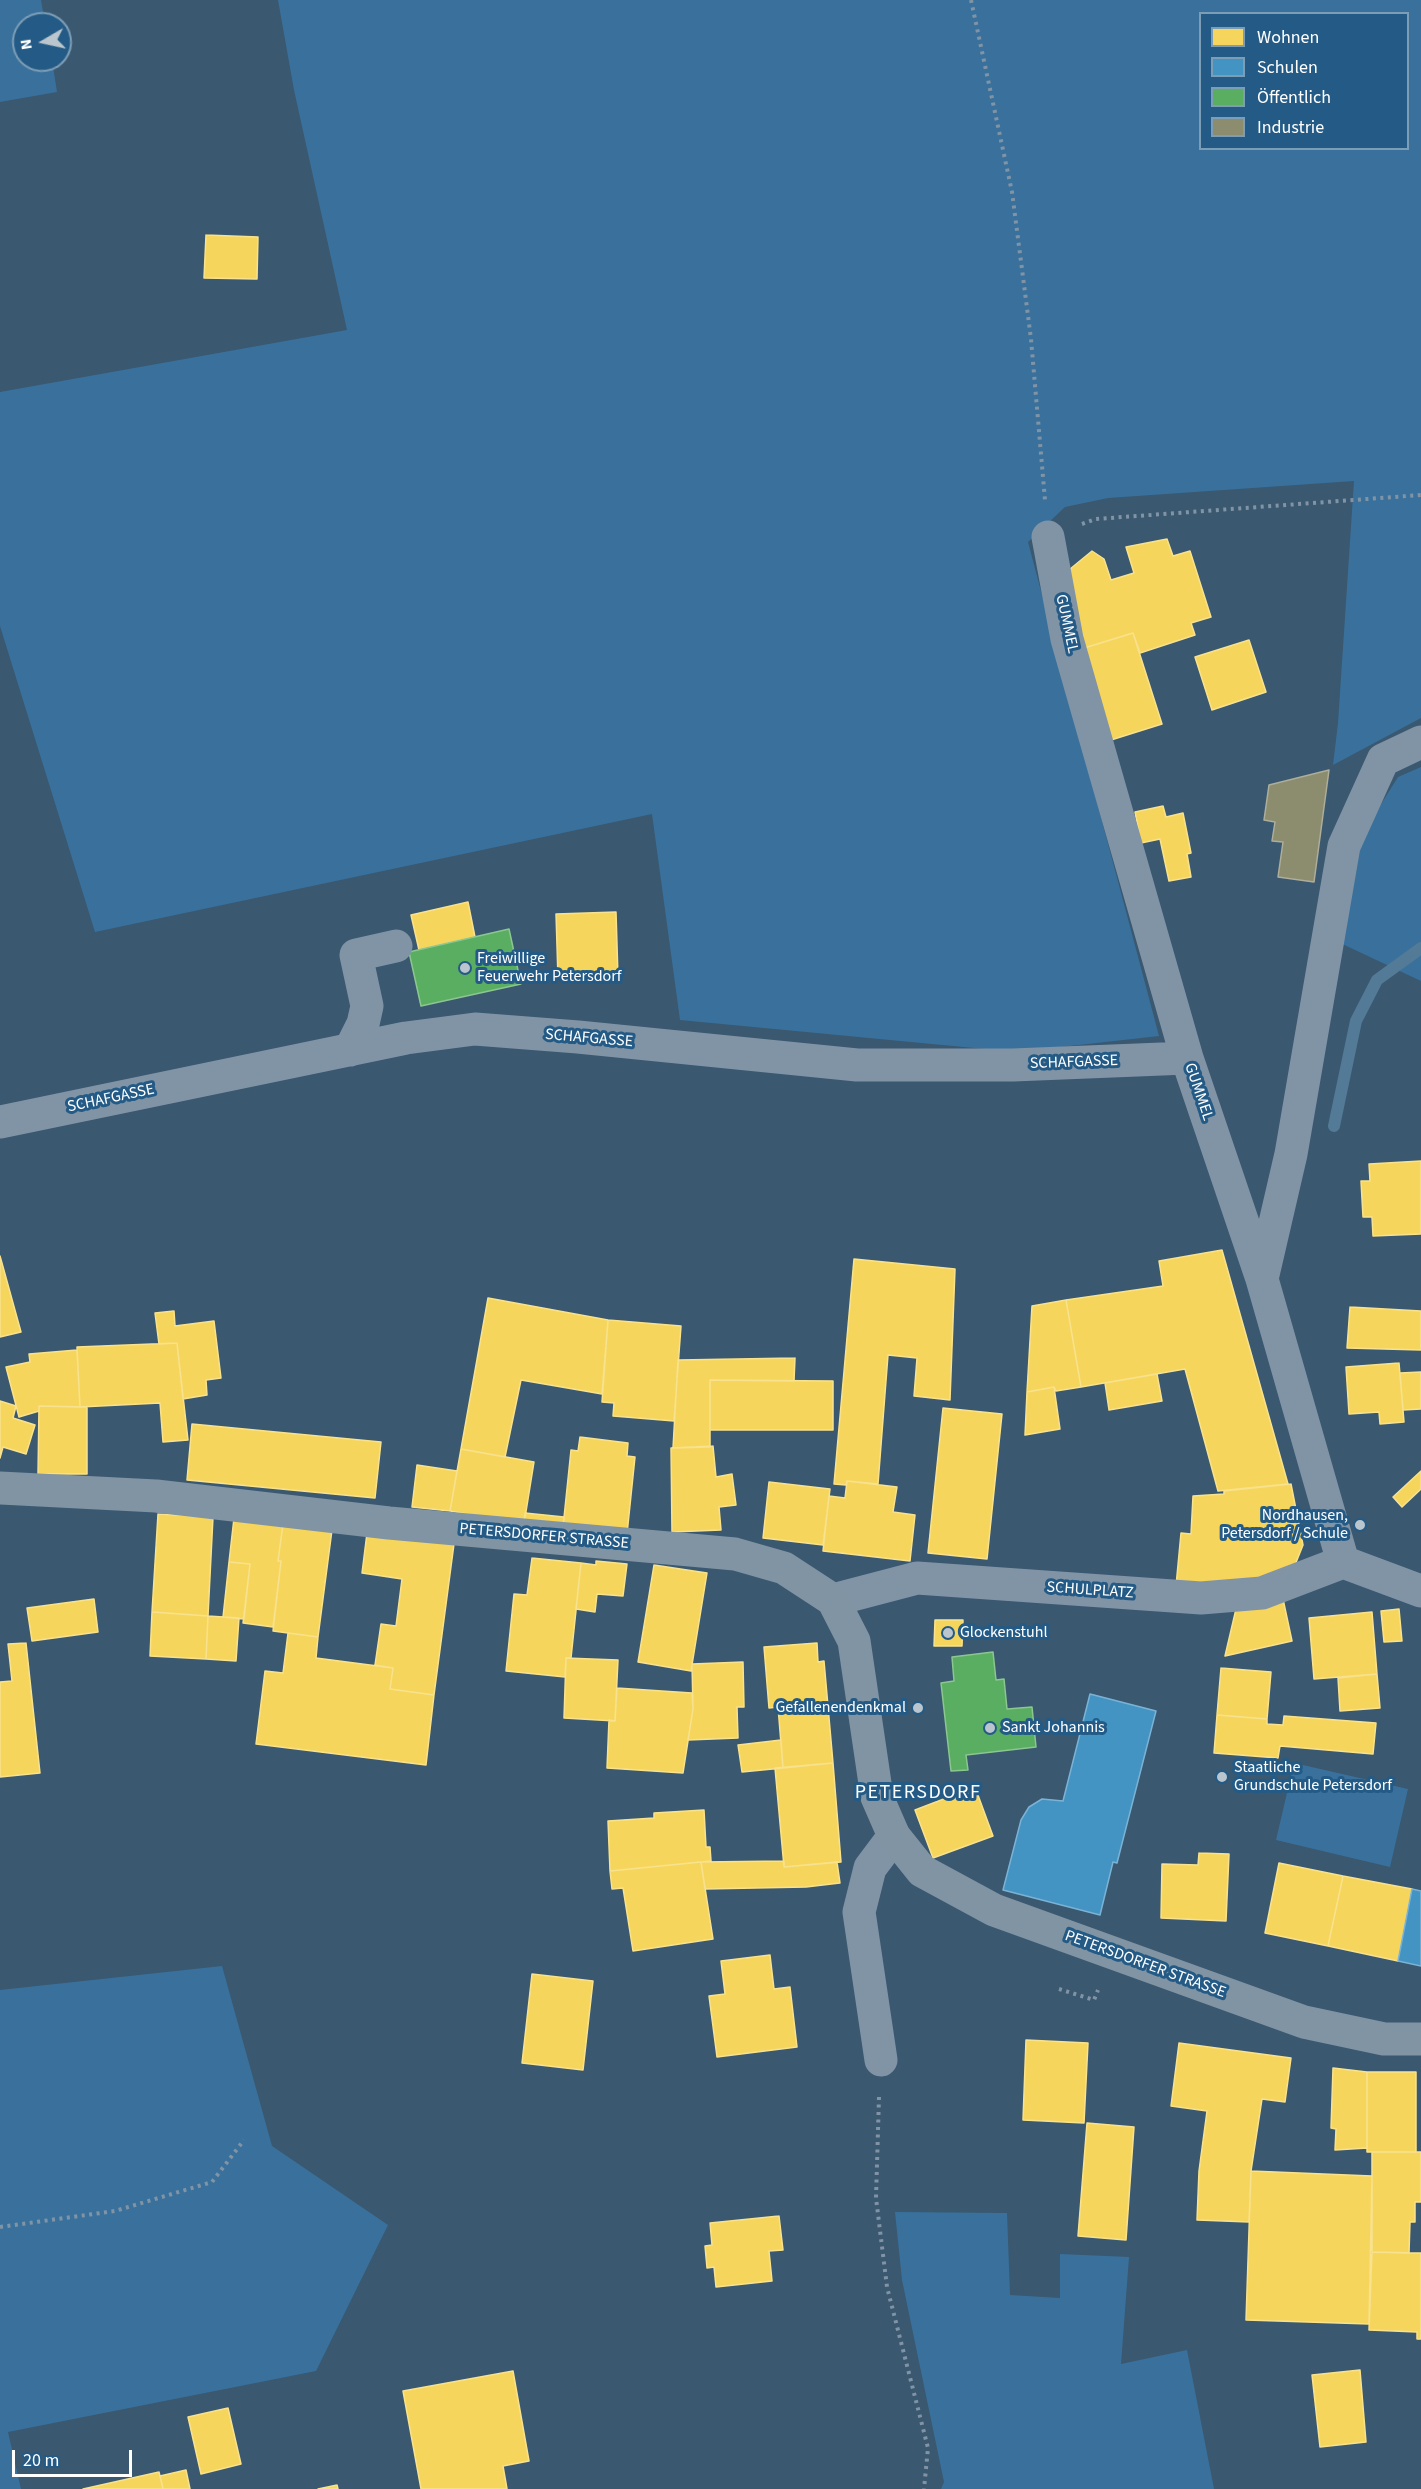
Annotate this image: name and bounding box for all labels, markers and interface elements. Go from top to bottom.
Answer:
north arrow [12,12,72,72]
legend [1199,12,1409,150]
text: Wohnen [1257,25,1319,50]
text: N [15,38,38,51]
text: Schulen [1257,55,1318,80]
text: Öffentlich [1257,85,1331,110]
text: Industrie [1257,115,1324,140]
street label: GUMMEL [1050,593,1082,655]
place label: Freiwillige Feuerwehr Petersdorf [477,949,622,987]
marker: Freiwillige Feuerwehr Petersdorf [458,961,472,975]
street label: SCHAFGASSE [544,1026,634,1052]
street label: SCHAFGASSE [1030,1052,1118,1074]
street label: GUMMEL [1179,1061,1217,1123]
street label: SCHAFGASSE [66,1080,156,1118]
place label: Nordhausen, Petersdorf / Schule [1221,1506,1348,1544]
marker: Nordhausen, Petersdorf / Schule [1353,1518,1367,1532]
street label: PETERSDORFER STRASSE [459,1520,629,1554]
street label: SCHULPLATZ [1046,1578,1134,1604]
place label: Glockenstuhl [960,1623,1048,1643]
marker: Glockenstuhl [941,1626,955,1640]
place label: Gefallenendenkmal [775,1698,906,1718]
marker: Gefallenendenkmal [911,1701,925,1715]
place label: Sankt Johannis [1002,1718,1105,1738]
marker: Sankt Johannis [983,1721,997,1735]
place label: Staatliche Grundschule Petersdorf [1234,1758,1392,1796]
marker: Staatliche Grundschule Petersdorf [1215,1770,1229,1784]
district label: PETERSDORF [855,1782,981,1806]
street label: PETERSDORFER STRASSE [1062,1927,1228,2003]
scale bar [15,2438,135,2476]
text: 20 m [23,2448,59,2473]

